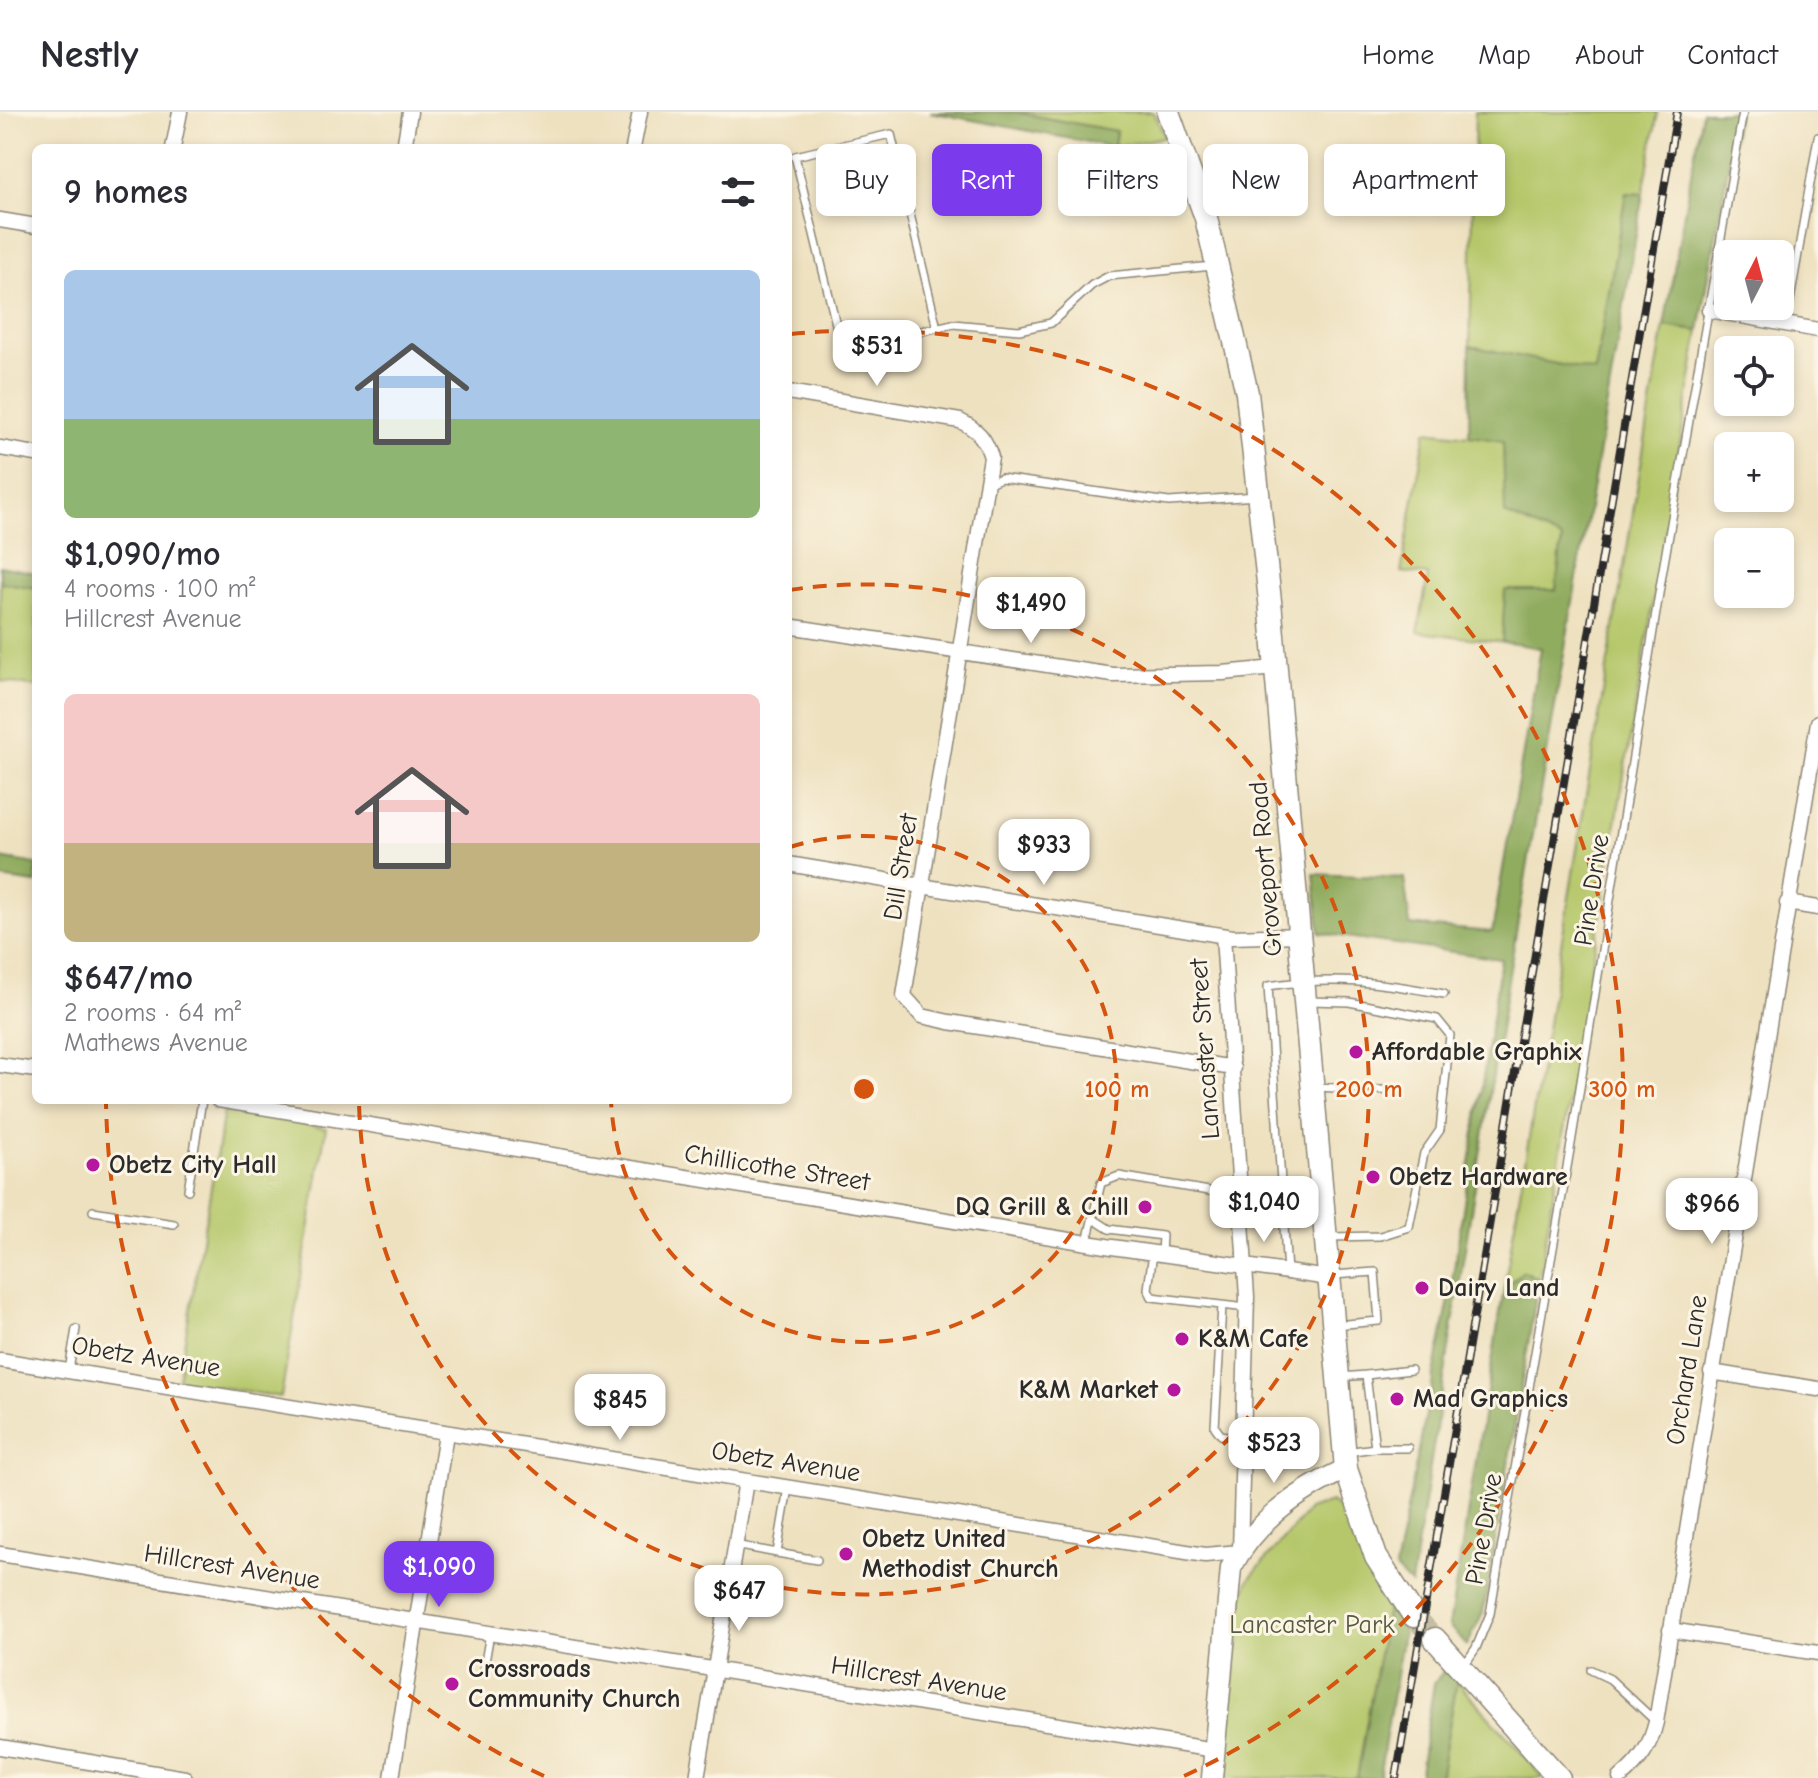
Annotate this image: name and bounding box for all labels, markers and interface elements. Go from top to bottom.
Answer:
text: Nestly [40,33,138,77]
text: Home [1362,39,1434,71]
text: Map [1478,39,1531,71]
text: About [1575,39,1643,71]
text: Contact [1687,39,1778,71]
chip: Buy [816,144,916,216]
chip: Rent [932,144,1042,216]
chip: Filters [1058,144,1187,216]
chip: New [1203,144,1308,216]
chip: Apartment [1324,144,1505,216]
icon: filters [716,170,760,214]
text: 9 homes [64,172,188,212]
north arrow [1714,240,1794,320]
map controls [1714,240,1794,608]
pin: $531 [830,320,924,388]
icon: home [340,322,484,466]
text: $531 [851,331,903,361]
button: locate [1714,336,1794,416]
button: + [1714,432,1794,512]
button: − [1714,528,1794,608]
text: $1,090/mo [64,534,221,574]
text: 4 rooms · 100 m² [64,574,256,604]
pin: $1,490 [966,577,1096,645]
text: $1,490 [995,588,1067,618]
text: Hillcrest Avenue [64,604,242,634]
icon: home [340,746,484,890]
street label: Groveport Road [1243,780,1289,958]
street label: Dill Street [878,810,924,922]
pin: $933 [997,819,1091,887]
text: $933 [1017,830,1071,860]
street label: Pine Drive [1568,832,1616,948]
street label: Lancaster Street [1184,956,1226,1140]
text: $647/mo [64,958,193,998]
text: 2 rooms · 64 m² [64,998,241,1028]
text: Mathews Avenue [64,1028,248,1058]
place label: Affordable Graphix [1372,1037,1582,1067]
marker: Affordable Graphix [1347,1043,1365,1061]
centre of rings [850,1075,878,1103]
text: 100 m [1085,1075,1149,1103]
text: 200 m [1335,1075,1403,1103]
text: 300 m [1589,1075,1655,1103]
street label: Chillicothe Street [682,1139,873,1198]
place label: Obetz City Hall [109,1150,277,1180]
marker: Obetz City Hall [84,1156,102,1174]
place label: Obetz Hardware [1389,1162,1568,1192]
marker: Obetz Hardware [1364,1168,1382,1186]
pin: $1,040 [1199,1176,1329,1244]
pin: $966 [1665,1178,1759,1246]
text: $1,040 [1228,1187,1300,1217]
text: $966 [1684,1189,1740,1219]
place label: DQ Grill & Chill [955,1192,1129,1222]
marker: DQ Grill & Chill [1136,1198,1154,1216]
place label: Dairy Land [1438,1273,1560,1303]
marker: Dairy Land [1413,1279,1431,1297]
street label: Orchard Lane [1660,1293,1714,1447]
place label: K&M Cafe [1198,1324,1309,1354]
street label: Obetz Avenue [69,1330,223,1384]
marker: K&M Cafe [1173,1330,1191,1348]
pin: $845 [573,1374,667,1442]
place label: K&M Market [1019,1375,1158,1405]
marker: K&M Market [1165,1381,1183,1399]
place label: Mad Graphics [1413,1384,1568,1414]
text: $845 [593,1385,647,1415]
marker: Mad Graphics [1388,1390,1406,1408]
pin: $523 [1227,1417,1321,1485]
text: $523 [1246,1428,1302,1458]
street label: Obetz Avenue [709,1435,863,1489]
street label: Pine Drive [1459,1471,1509,1587]
place label: Obetz United Methodist Church [862,1524,1059,1584]
street label: Hillcrest Avenue [142,1538,322,1596]
pin: $1,090 [374,1541,504,1609]
marker: Obetz United Methodist Church [837,1545,855,1563]
text: $1,090 [402,1552,476,1582]
pin: $647 [692,1565,786,1633]
text: $647 [712,1576,766,1606]
park label: Lancaster Park [1229,1610,1395,1640]
street label: Hillcrest Avenue [829,1650,1009,1708]
place label: Crossroads Community Church [468,1654,681,1714]
marker: Crossroads Community Church [443,1675,461,1693]

